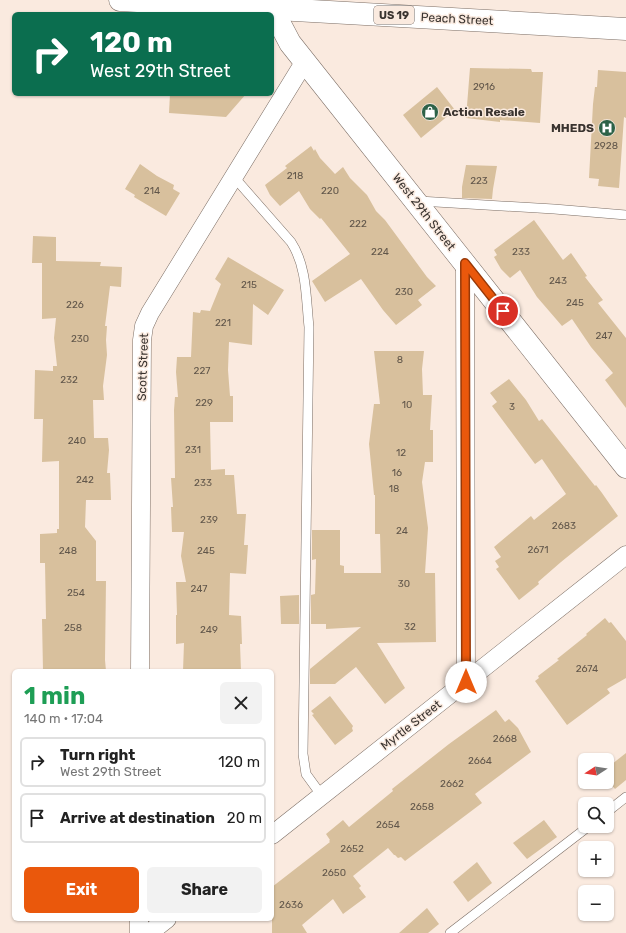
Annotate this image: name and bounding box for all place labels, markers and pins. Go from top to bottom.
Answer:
shop icon: Action Resale [420,102,440,122]
place label: Action Resale [443,105,525,119]
hospital icon: MHEDS [597,118,617,138]
place label: MHEDS [551,121,594,135]
pin [486,294,520,328]

